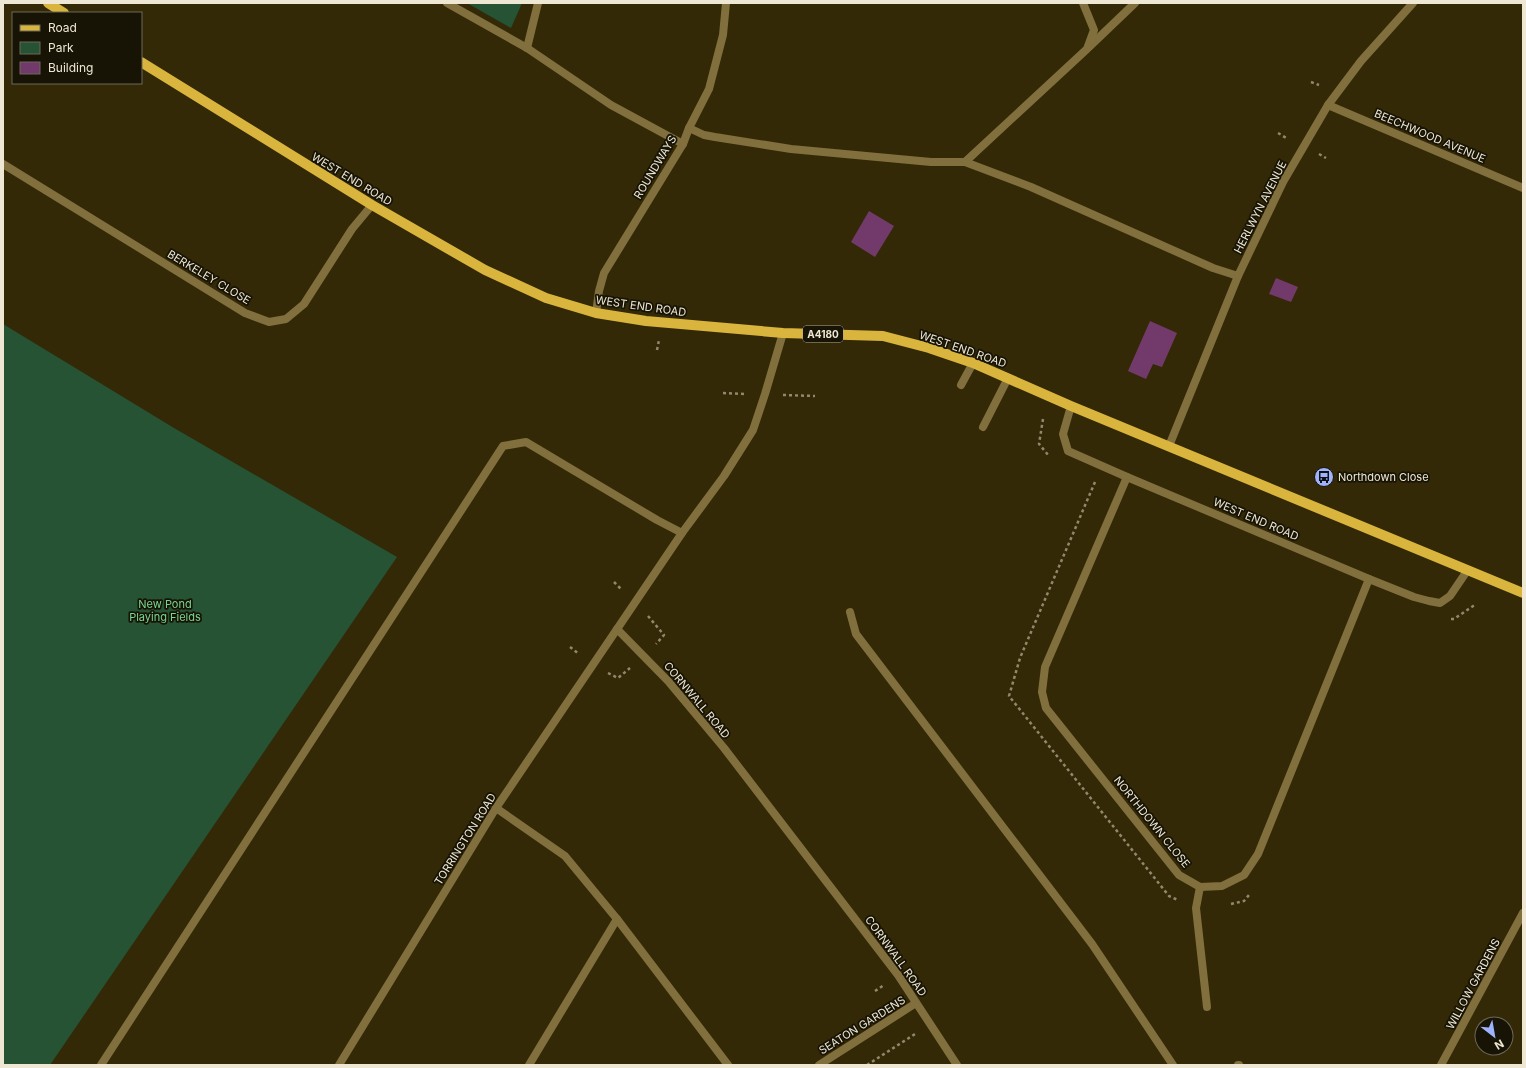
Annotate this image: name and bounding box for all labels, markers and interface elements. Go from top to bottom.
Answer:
legend [12,12,142,84]
text: Road [48,20,77,35]
text: Park [48,40,74,55]
text: Building [48,60,93,75]
street label: BEECHWOOD AVENUE [1372,106,1488,166]
street label: ROUNDWAYS [631,133,679,201]
street label: WEST END ROAD [309,149,395,209]
street label: HERLWYN AVENUE [1231,158,1289,256]
street label: BERKELEY CLOSE [165,247,253,307]
street label: WEST END ROAD [595,293,687,319]
road number: A4180 [803,326,843,342]
street label: WEST END ROAD [918,328,1008,370]
bus stop icon: Northdown Close [1313,466,1335,488]
place label: Northdown Close [1338,470,1429,484]
street label: WEST END ROAD [1211,495,1301,543]
park label: New Pond Playing Fields [129,597,201,624]
street label: CORNWALL ROAD [661,659,733,741]
street label: NORTHDOWN CLOSE [1111,773,1193,871]
street label: TORRINGTON ROAD [431,790,499,888]
street label: CORNWALL ROAD [862,913,930,999]
street label: WILLOW GARDENS [1443,936,1503,1032]
street label: SEATON GARDENS [816,993,908,1057]
north arrow [1474,1016,1514,1056]
text: N [1492,1036,1506,1053]

